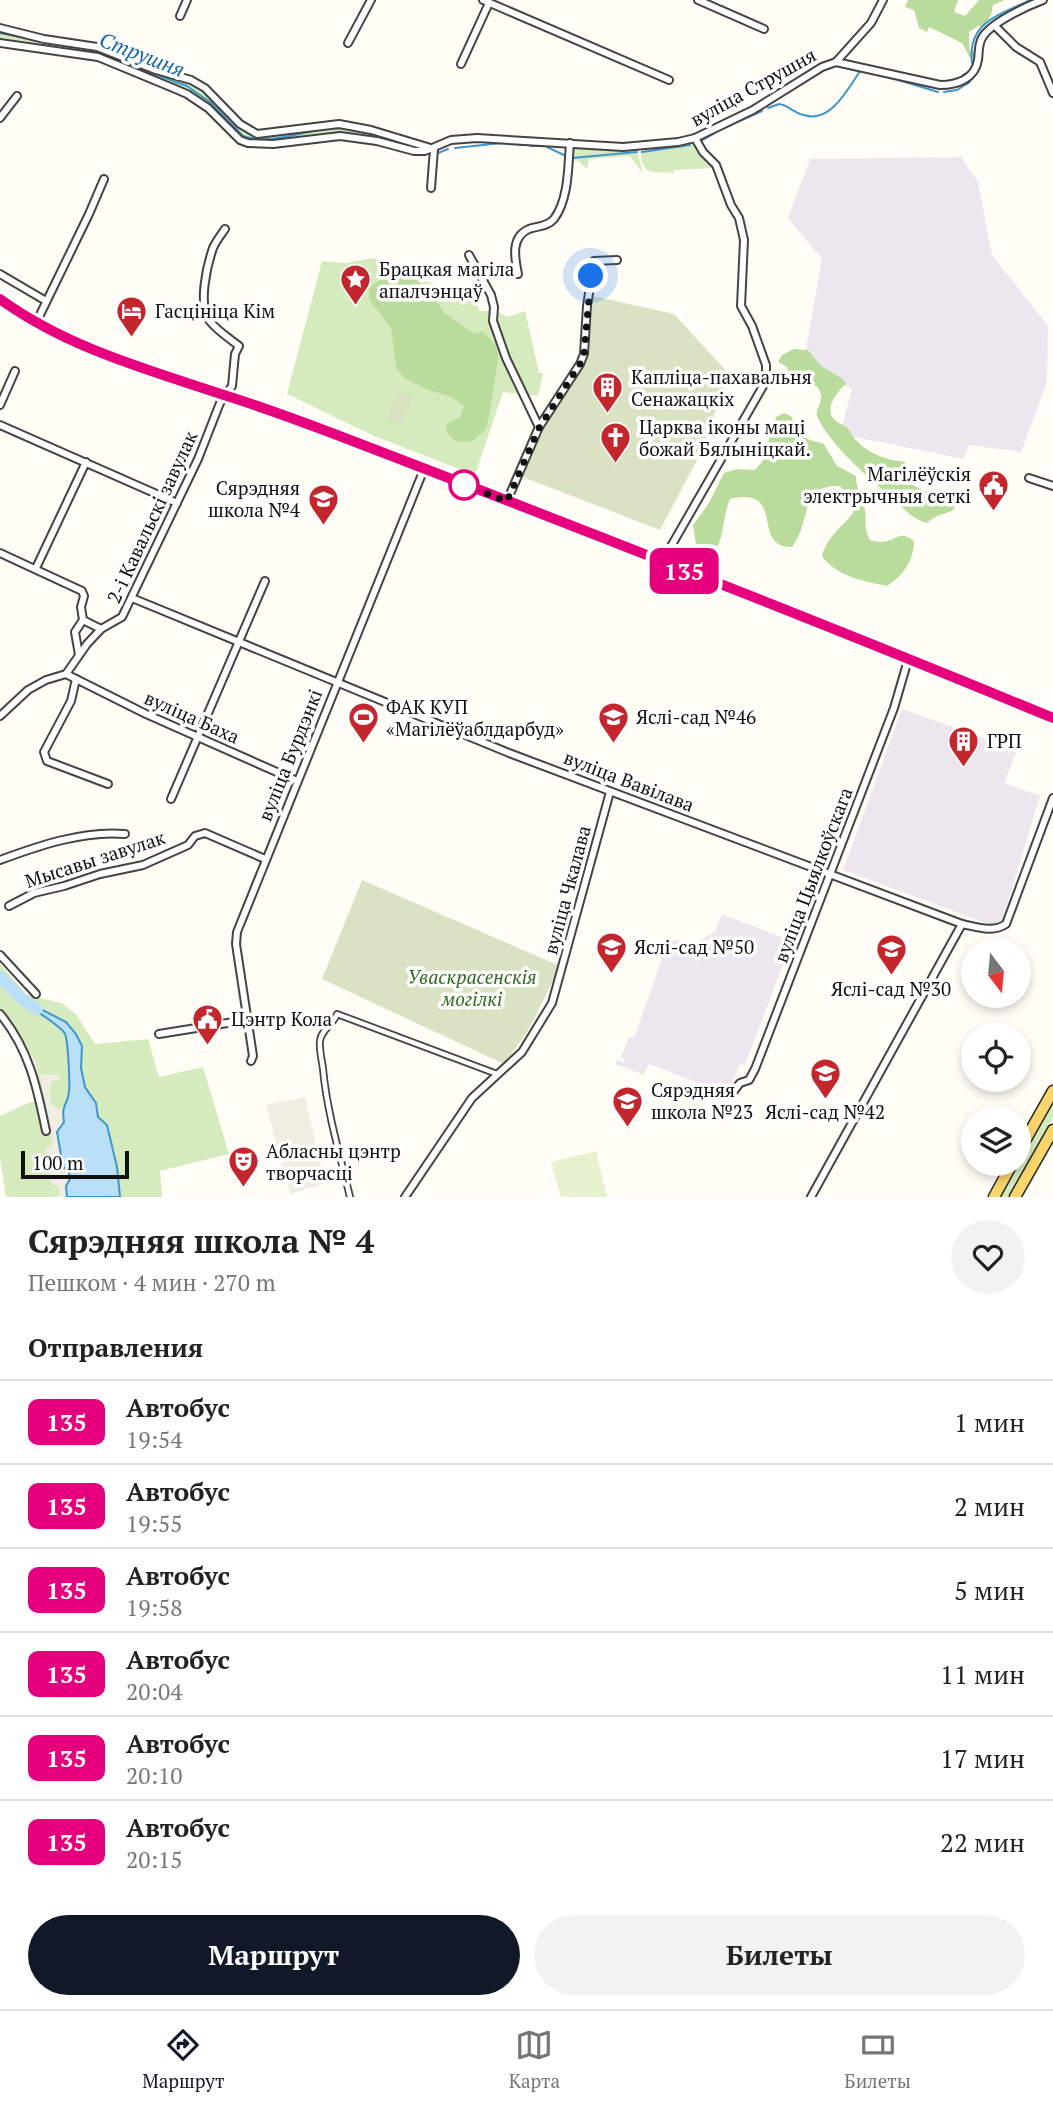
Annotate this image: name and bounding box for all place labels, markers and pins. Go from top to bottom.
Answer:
place label: Брацкая магіла апалчэнцаў [379,256,515,303]
place icon: Брацкая магіла апалчэнцаў [339,263,373,307]
hotel icon: Гасцініца Кім [115,294,149,338]
place label: Гасцініца Кім [155,298,275,323]
place label: Капліца-пахавальня Сенажацкіх [631,364,812,411]
building icon: Капліца-пахавальня Сенажацкіх [591,371,625,415]
place label: Царква іконы маці божай Бялыніцкай. [639,414,811,461]
church icon: Царква іконы маці божай Бялыніцкай. [599,421,633,465]
place label: Магілёўскія электрычныя сеткі [803,461,971,508]
public building icon: Магілёўскія электрычныя сеткі [977,468,1011,512]
unlabelled marker [449,470,479,500]
place label: Сярэдняя школа №4 [208,475,301,522]
school or university icon: Сярэдняя школа №4 [306,482,340,526]
place label: ФАК КУП «Магілёўаблдарбуд» [386,694,564,741]
school or university icon: Яслі-сад №46 [596,700,630,744]
sports icon: ФАК КУП «Магілёўаблдарбуд» [346,701,380,745]
place label: Яслі-сад №46 [636,704,756,729]
building icon: ГРП [947,724,981,768]
place label: ГРП [987,728,1022,753]
school or university icon: Яслі-сад №50 [594,930,628,974]
school or university icon: Яслі-сад №30 [874,933,908,977]
place label: Яслі-сад №50 [634,934,754,959]
place label: Яслі-сад №30 [831,976,951,1001]
public building icon: Цэнтр Кола [191,1002,225,1046]
place label: Цэнтр Кола [231,1006,333,1031]
school or university icon: Яслі-сад №42 [808,1056,842,1100]
place label: Сярэдняя школа №23 [651,1077,753,1124]
school or university icon: Сярэдняя школа №23 [611,1084,645,1128]
place label: Яслі-сад №42 [765,1099,885,1124]
place label: Абласны цэнтр творчасці [266,1138,401,1185]
theatre icon: Абласны цэнтр творчасці [226,1145,260,1189]

